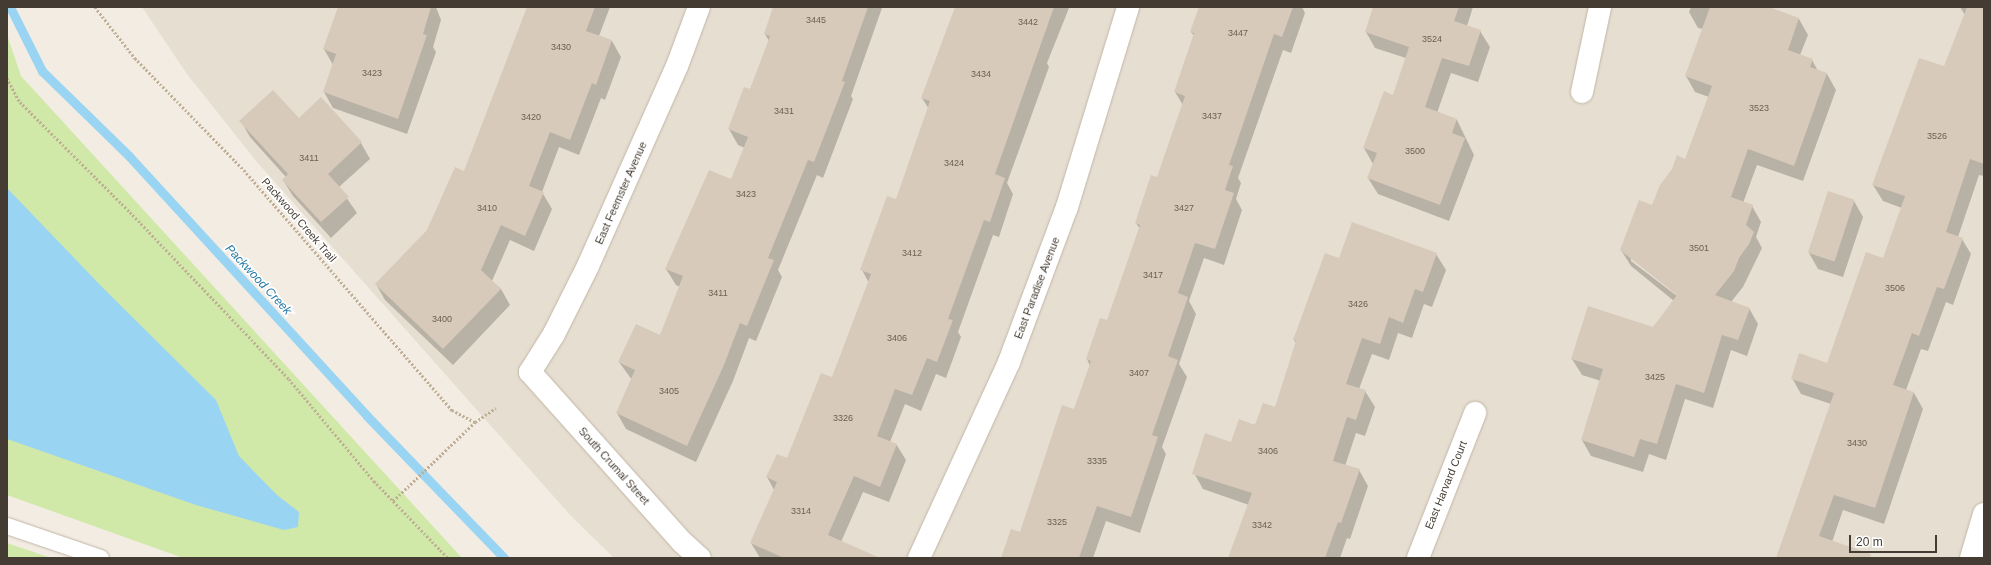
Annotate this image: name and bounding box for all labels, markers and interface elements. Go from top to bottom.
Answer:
house number: 3445 [806,15,826,25]
house number: 3442 [1018,17,1038,27]
house number: 3447 [1228,28,1248,38]
house number: 3524 [1422,34,1442,44]
house number: 3430 [551,42,571,52]
house number: 3423 [362,68,382,78]
house number: 3434 [971,69,991,79]
house number: 3523 [1749,103,1769,113]
house number: 3431 [774,106,794,116]
house number: 3437 [1202,111,1222,121]
house number: 3420 [521,112,541,122]
house number: 3526 [1927,131,1947,141]
street label: East Feemster Avenue [592,139,650,247]
house number: 3500 [1405,146,1425,156]
house number: 3411 [299,153,319,163]
house number: 3424 [944,158,964,168]
street label: Packwood Creek Trail [259,175,339,265]
house number: 3423 [736,189,756,199]
house number: 3410 [477,203,497,213]
house number: 3427 [1174,203,1194,213]
street label: East Paradise Avenue [1011,235,1063,341]
water label: Packwood Creek [222,242,294,318]
house number: 3501 [1689,243,1709,253]
house number: 3412 [902,248,922,258]
house number: 3417 [1143,270,1163,280]
house number: 3506 [1885,283,1905,293]
house number: 3411 [708,288,728,298]
house number: 3426 [1348,299,1368,309]
house number: 3400 [432,314,452,324]
house number: 3406 [887,333,907,343]
house number: 3407 [1129,368,1149,378]
house number: 3425 [1645,372,1665,382]
house number: 3405 [659,386,679,396]
house number: 3326 [833,413,853,423]
street label: South Crumal Street [576,425,652,507]
house number: 3430 [1847,438,1867,448]
street label: East Harvard Court [1422,439,1470,531]
house number: 3406 [1258,446,1278,456]
house number: 3335 [1087,456,1107,466]
house number: 3314 [791,506,811,516]
house number: 3325 [1047,517,1067,527]
house number: 3342 [1252,520,1272,530]
scale bar [1851,527,1939,553]
text: 20 m [1856,535,1883,549]

